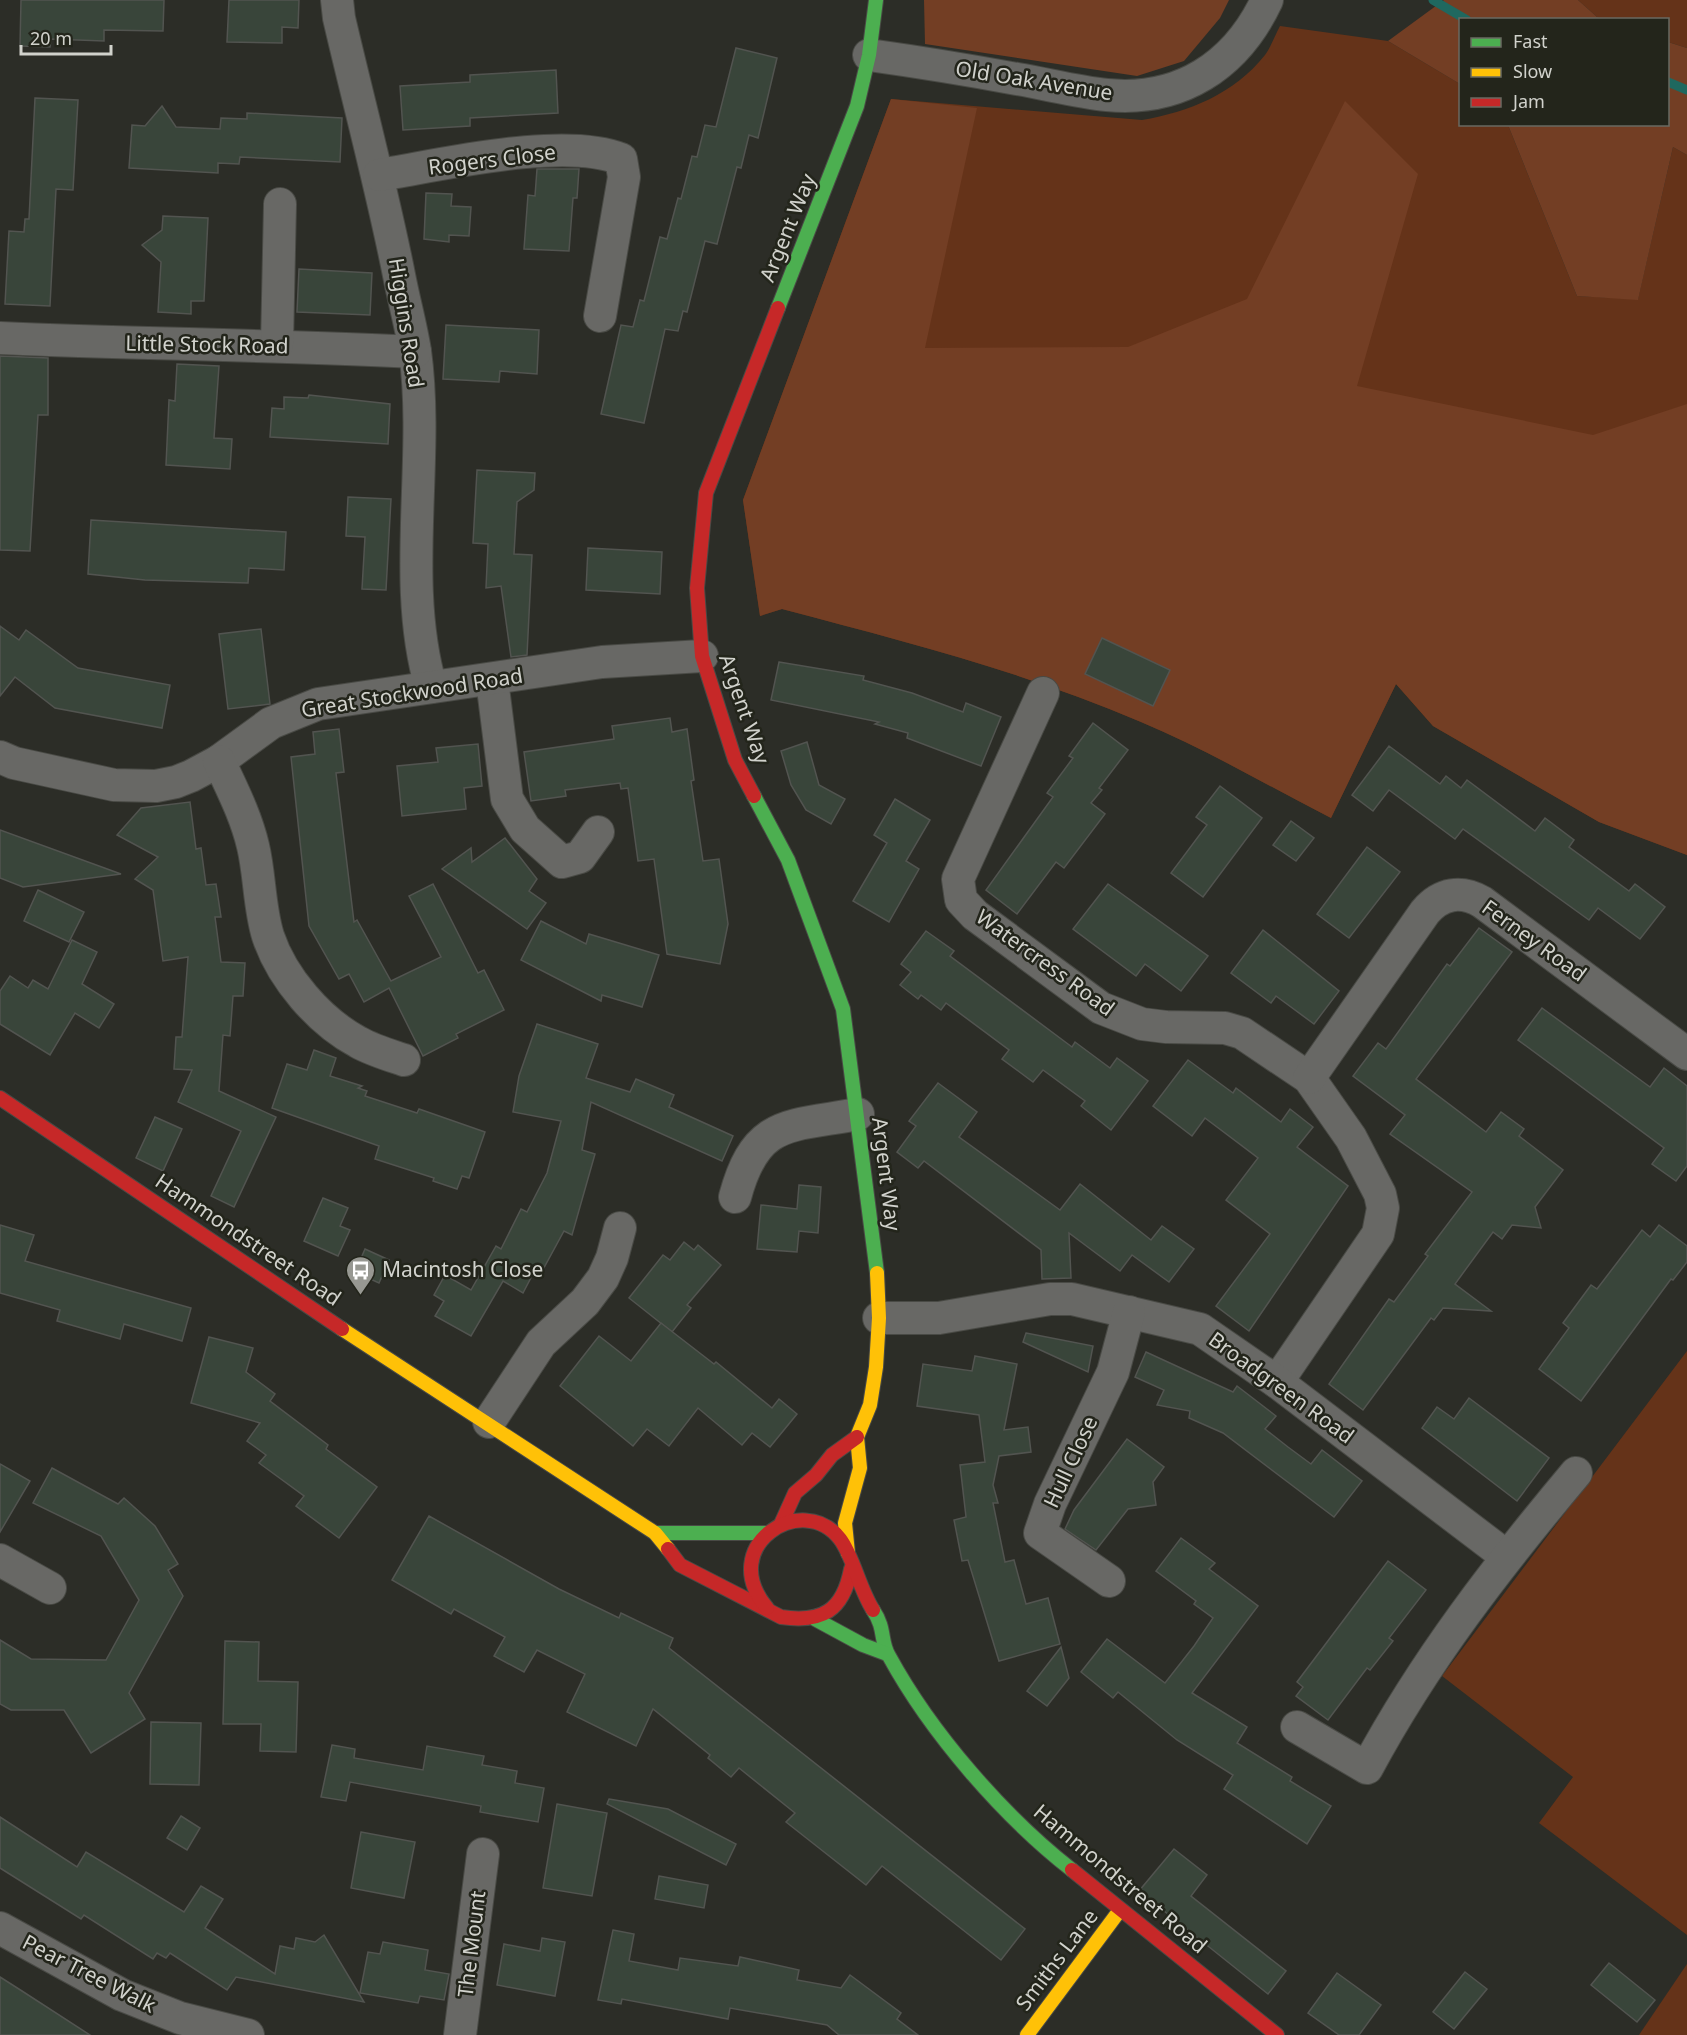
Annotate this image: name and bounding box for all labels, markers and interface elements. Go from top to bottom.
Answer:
scale bar [21,18,111,56]
legend [1459,18,1669,126]
text: 20 m [30,26,72,50]
text: Fast [1513,29,1548,53]
street label: Old Oak Avenue [954,54,1115,106]
text: Slow [1513,59,1552,83]
text: Jam [1511,89,1545,113]
street label: Rogers Close [427,137,557,181]
street label: Argent Way [753,169,822,286]
street label: Higgins Road [383,256,431,390]
street label: Little Stock Road [125,329,289,359]
street label: Argent Way [713,650,777,768]
street label: Great Stockwood Road [299,661,525,723]
street label: Ferney Road [1477,893,1592,988]
street label: Watercress Road [971,902,1120,1022]
street label: Argent Way [866,1115,908,1233]
street label: Hammondstreet Road [150,1167,347,1312]
bus stop icon: Macintosh Close [345,1254,377,1296]
place label: Macintosh Close [382,1255,543,1283]
street label: Broadgreen Road [1203,1325,1360,1449]
street label: Hull Close [1037,1411,1104,1512]
street label: Hammondstreet Road [1028,1797,1213,1959]
street label: The Mount [451,1889,491,1999]
street label: Smiths Lane [1009,1903,1104,2016]
street label: Pear Tree Walk [18,1927,162,2019]

